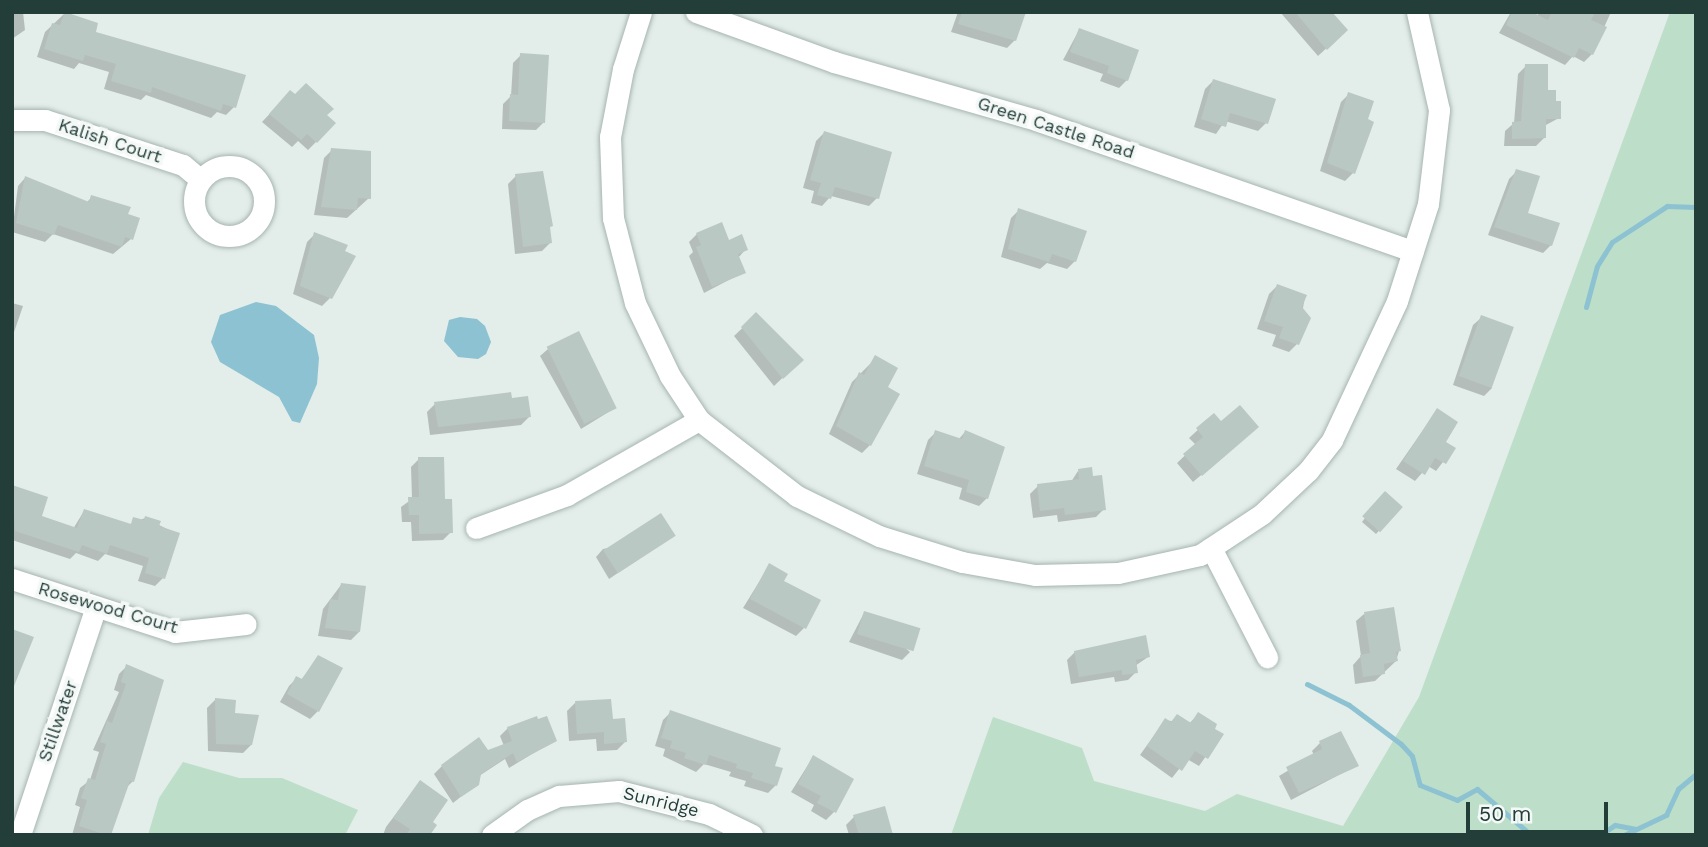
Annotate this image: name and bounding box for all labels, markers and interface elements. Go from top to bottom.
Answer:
street label: Green Castle Road [975,92,1137,164]
street label: Kalish Court [56,114,164,168]
street label: Rosewood Court [36,578,180,638]
street label: Stillwater [34,678,82,764]
street label: Sunridge [621,782,701,822]
scale bar [1470,788,1612,832]
text: 50 m [1479,801,1531,826]

